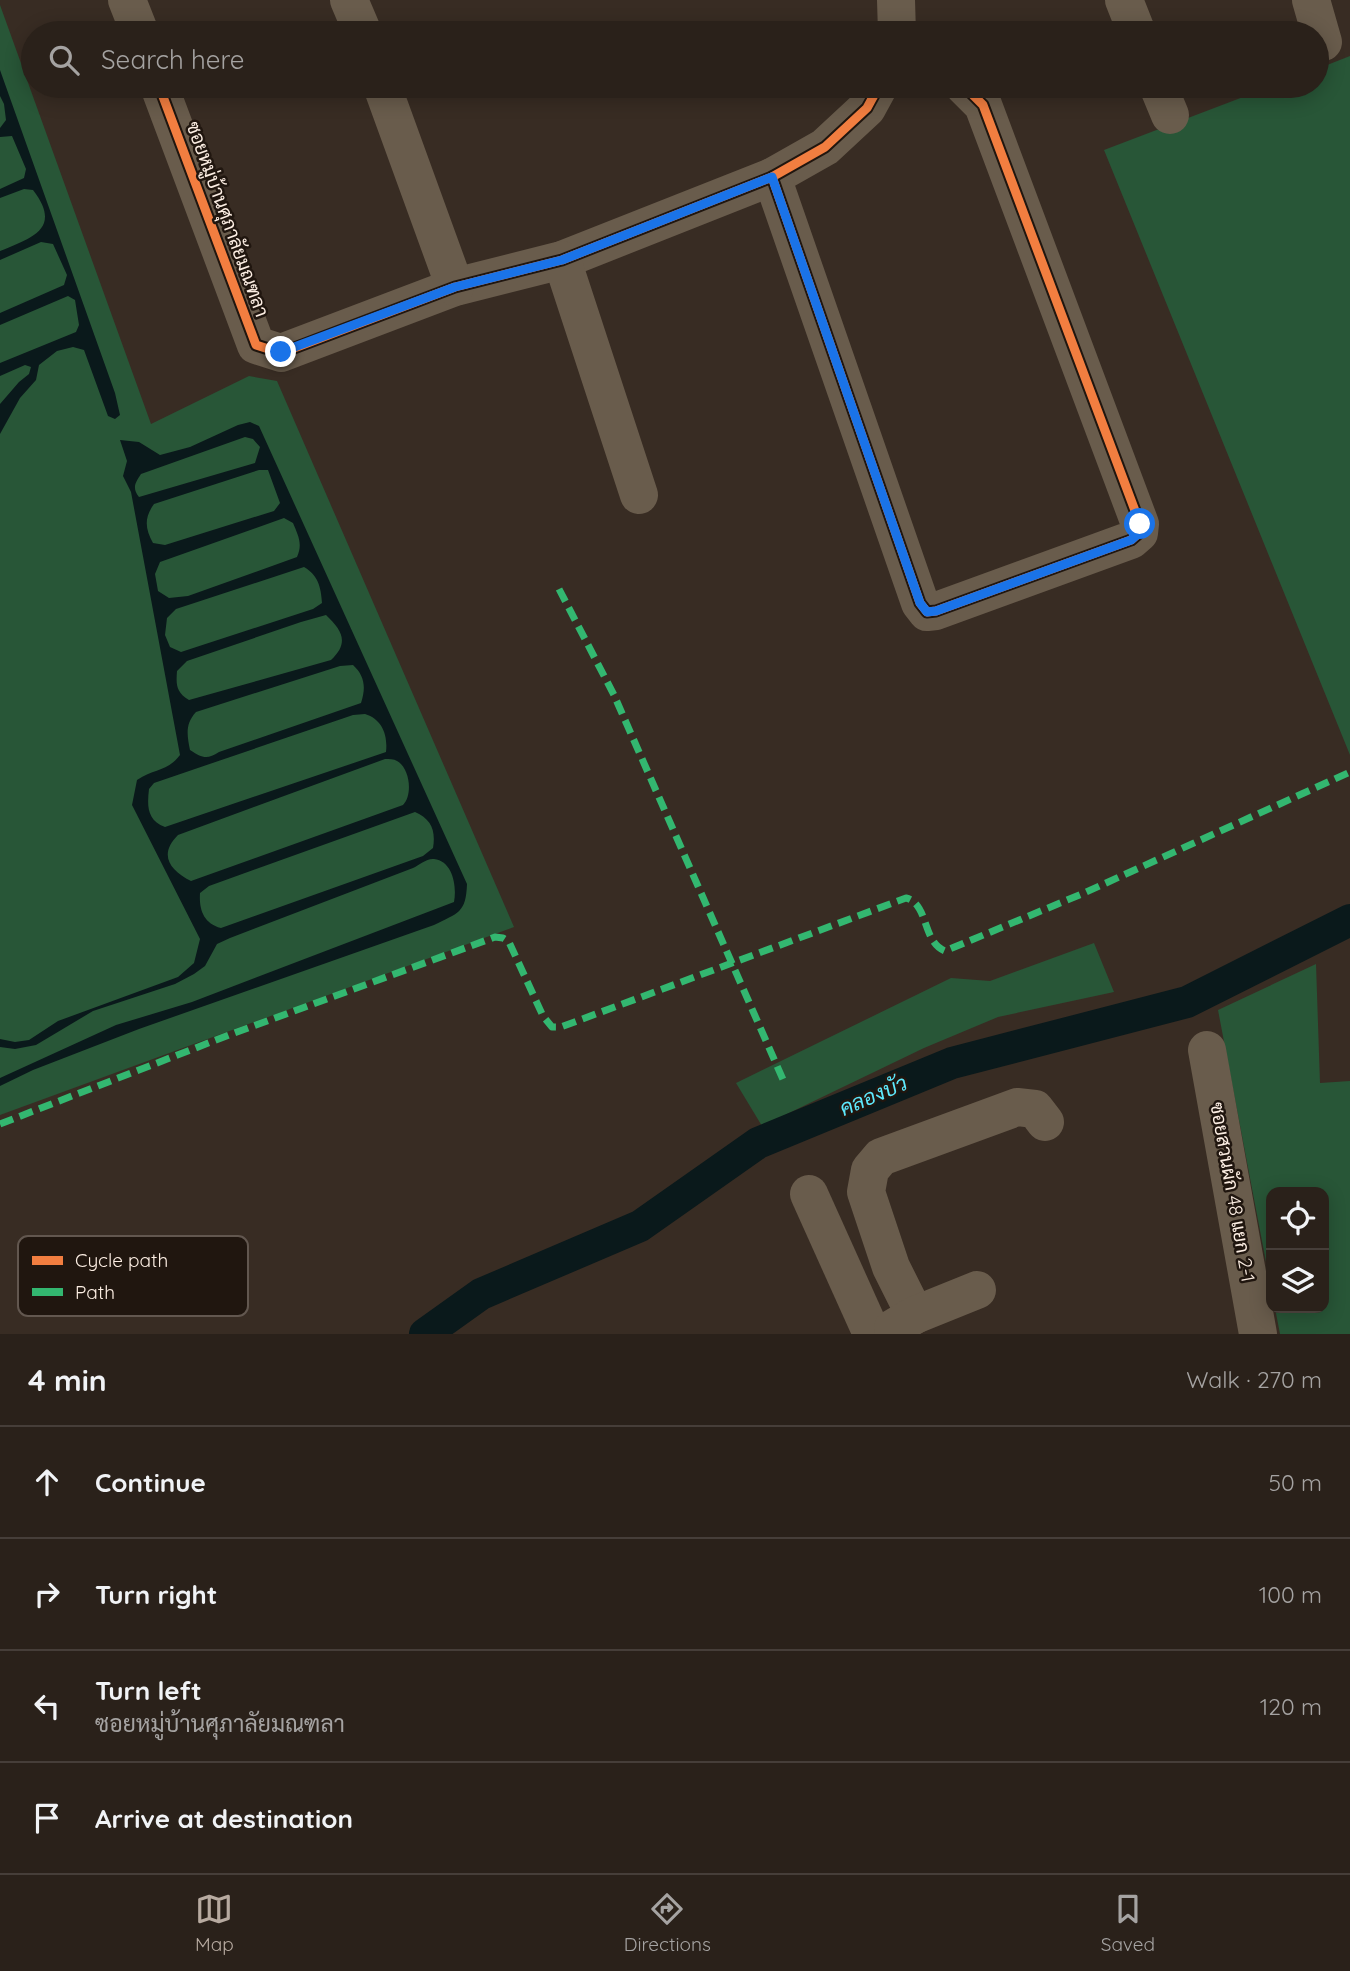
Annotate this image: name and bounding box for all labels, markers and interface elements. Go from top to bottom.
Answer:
search box [21,21,1329,98]
icon: search [45,41,83,79]
text: Search here [101,43,245,76]
street label: ซอยหมู่บ้านศุภาลัยมณฑลา [180,118,275,321]
route end [265,336,296,367]
route start [1124,508,1155,539]
water label: คลองบัว [835,1069,911,1121]
street label: ซอยสวนผัก 48 แยก 2-1 [1205,1100,1261,1284]
map controls [1266,1187,1329,1313]
button: locate [1266,1187,1329,1250]
legend [18,1236,248,1316]
text: Cycle path [75,1248,168,1272]
button: layers [1266,1250,1329,1313]
text: Path [75,1280,115,1304]
text: 4 min [28,1361,107,1399]
text: Walk · 270 m [1186,1365,1322,1394]
icon: ahead [28,1463,66,1501]
text: Continue [95,1466,206,1499]
text: 50 m [1269,1468,1322,1497]
icon: right [28,1575,66,1613]
text: Turn right [95,1578,217,1611]
text: 100 m [1259,1580,1322,1609]
text: Turn left [95,1674,202,1707]
icon: left [28,1687,66,1725]
text: 120 m [1260,1692,1322,1721]
text: ซอยหมู่บ้านศุภาลัยมณฑลา [95,1709,345,1738]
icon: arrive [28,1799,66,1837]
text: Arrive at destination [95,1802,353,1835]
tab: Map [195,1890,234,1956]
tab: Directions [624,1890,711,1956]
tab: Saved [1101,1890,1155,1956]

